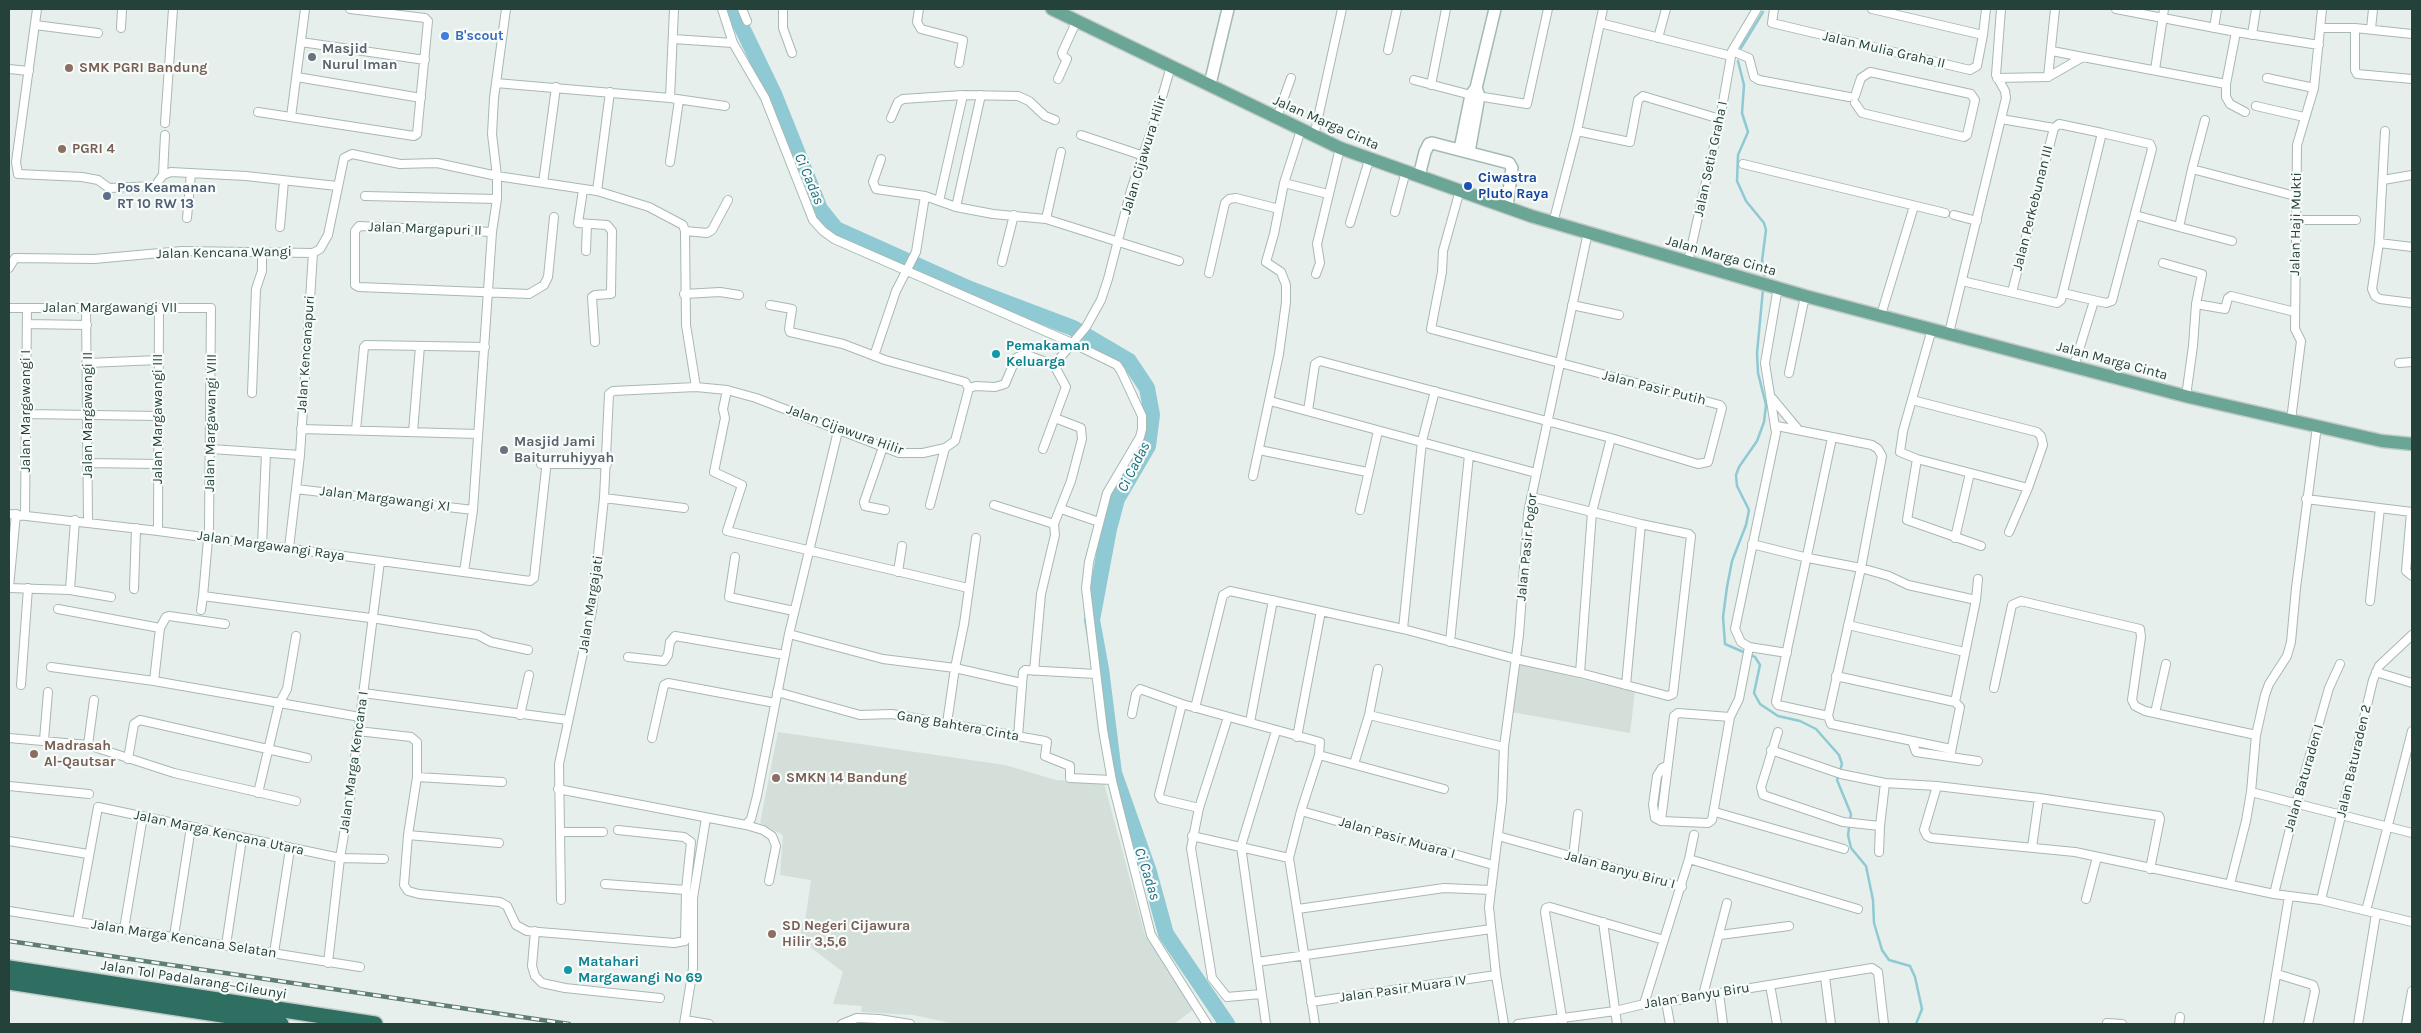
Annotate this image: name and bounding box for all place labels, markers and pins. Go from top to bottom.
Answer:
place label: B'scout [455,28,504,44]
marker: B'scout [439,30,451,42]
place label: Masjid Nurul Iman [322,41,397,74]
marker: Masjid Nurul Iman [306,51,318,63]
place label: SMK PGRI Bandung [79,60,208,76]
marker: SMK PGRI Bandung [63,62,75,74]
place label: PGRI 4 [72,141,115,157]
marker: PGRI 4 [56,143,68,155]
place label: Ciwastra Pluto Raya [1478,170,1549,202]
place label: Pos Keamanan RT 10 RW 13 [117,180,216,212]
marker: Ciwastra Pluto Raya [1462,180,1474,192]
marker: Pos Keamanan RT 10 RW 13 [101,190,113,202]
place label: Pemakaman Keluarga [1006,338,1090,371]
marker: Pemakaman Keluarga [990,348,1002,360]
place label: Masjid Jami Baiturruhiyyah [514,434,614,467]
marker: Masjid Jami Baiturruhiyyah [498,444,510,456]
place label: Madrasah Al-Qautsar [44,738,115,770]
marker: Madrasah Al-Qautsar [28,748,40,760]
place label: SMKN 14 Bandung [786,770,907,786]
marker: SMKN 14 Bandung [770,772,782,784]
place label: SD Negeri Cijawura Hilir 3,5,6 [782,918,910,950]
marker: SD Negeri Cijawura Hilir 3,5,6 [766,928,778,940]
place label: Matahari Margawangi No 69 [578,954,703,986]
marker: Matahari Margawangi No 69 [562,964,574,976]

